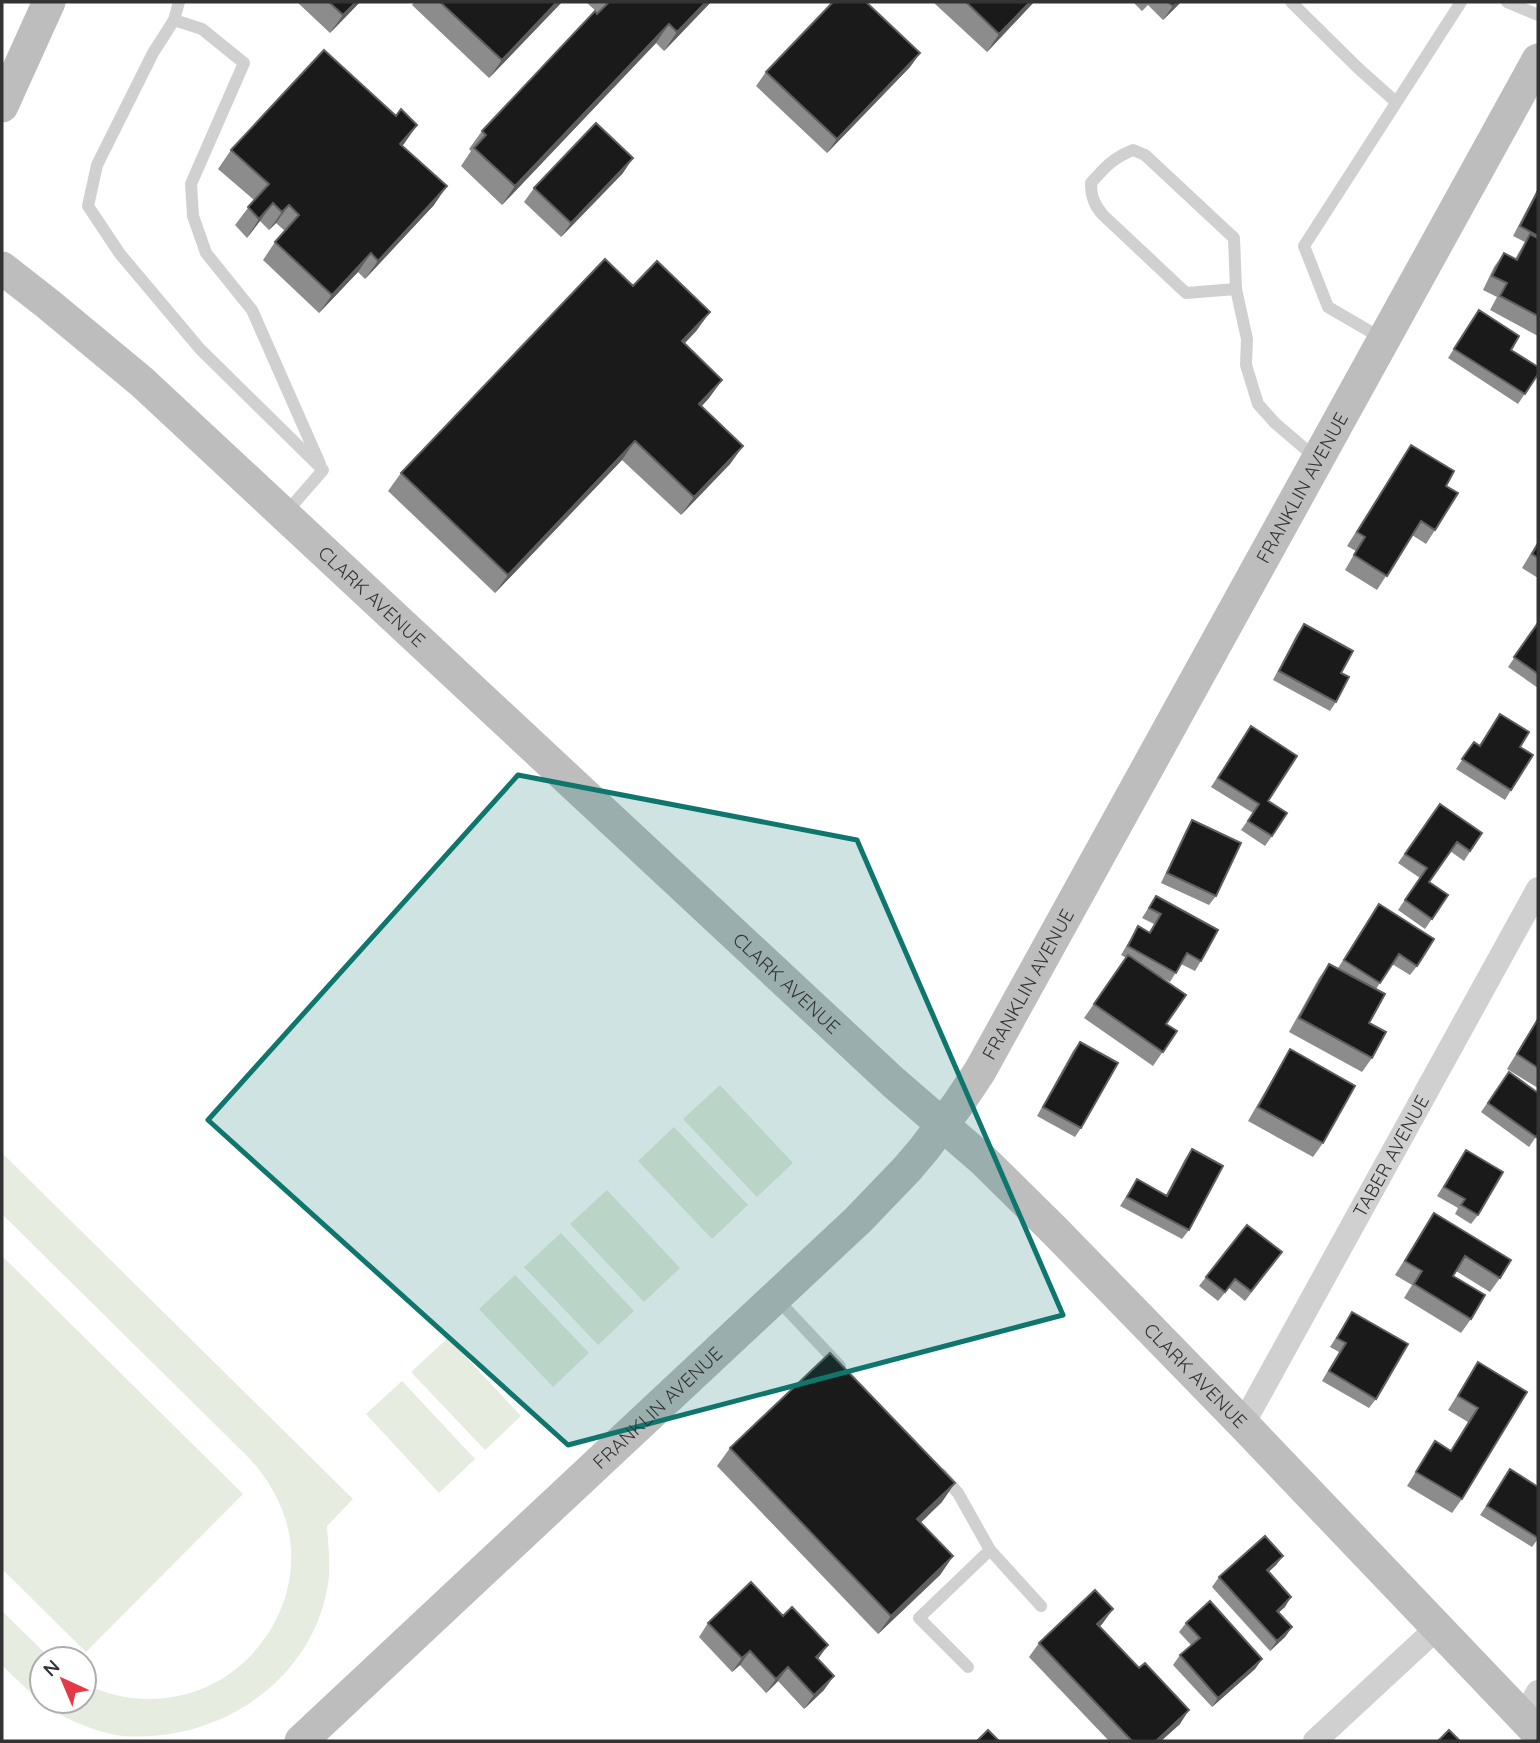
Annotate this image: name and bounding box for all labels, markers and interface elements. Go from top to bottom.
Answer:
street label: FRANKLIN AVENUE [1251,408,1353,567]
street label: CLARK AVENUE [313,541,431,652]
street label: FRANKLIN AVENUE [977,904,1079,1064]
street label: CLARK AVENUE [728,927,845,1039]
street label: TABER AVENUE [1347,1091,1434,1221]
street label: CLARK AVENUE [1139,1318,1252,1433]
street label: FRANKLIN AVENUE [588,1341,727,1474]
north arrow [28,1645,98,1715]
text: N [38,1654,65,1681]

